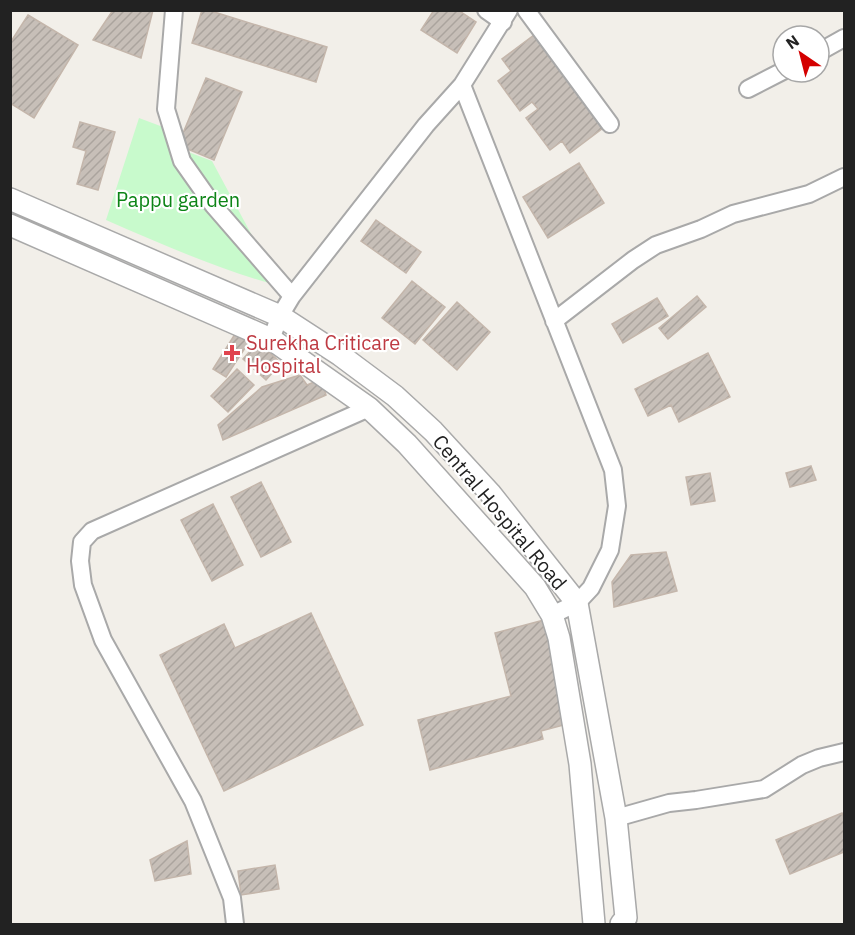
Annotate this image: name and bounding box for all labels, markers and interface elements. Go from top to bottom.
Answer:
north arrow [771,24,831,84]
text: N [782,30,803,53]
park label: Pappu garden [116,186,240,213]
place label: Surekha Criticare Hospital [246,329,400,379]
marker: Surekha Criticare Hospital [223,344,241,362]
street label: Central Hospital Road [427,428,573,596]

